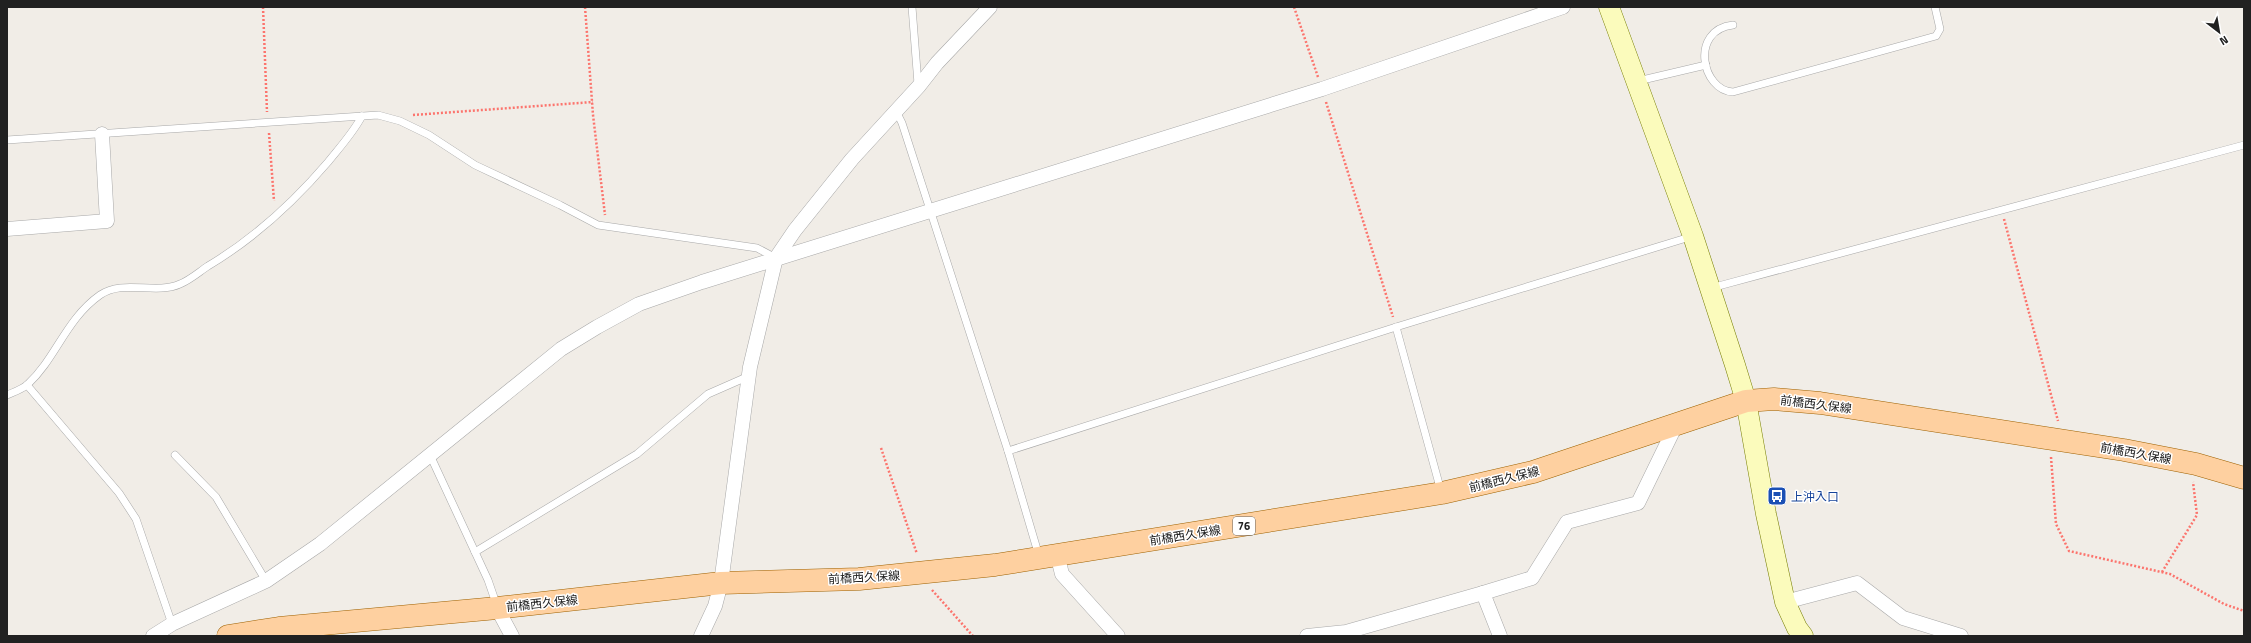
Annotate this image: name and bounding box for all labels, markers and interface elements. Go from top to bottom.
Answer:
north arrow [2199,12,2239,52]
text: N [2217,32,2232,49]
street label: 前橋西久保線 [1779,390,1853,418]
street label: 前橋西久保線 [2099,437,2173,469]
street label: 前橋西久保線 [1467,461,1541,497]
bus stop icon: 上沖入口 [1766,485,1788,507]
place label: 上沖入口 [1791,487,1839,506]
road number: 76 [1233,517,1255,535]
street label: 前橋西久保線 [1148,520,1222,550]
street label: 前橋西久保線 [828,566,900,588]
street label: 前橋西久保線 [505,590,579,616]

